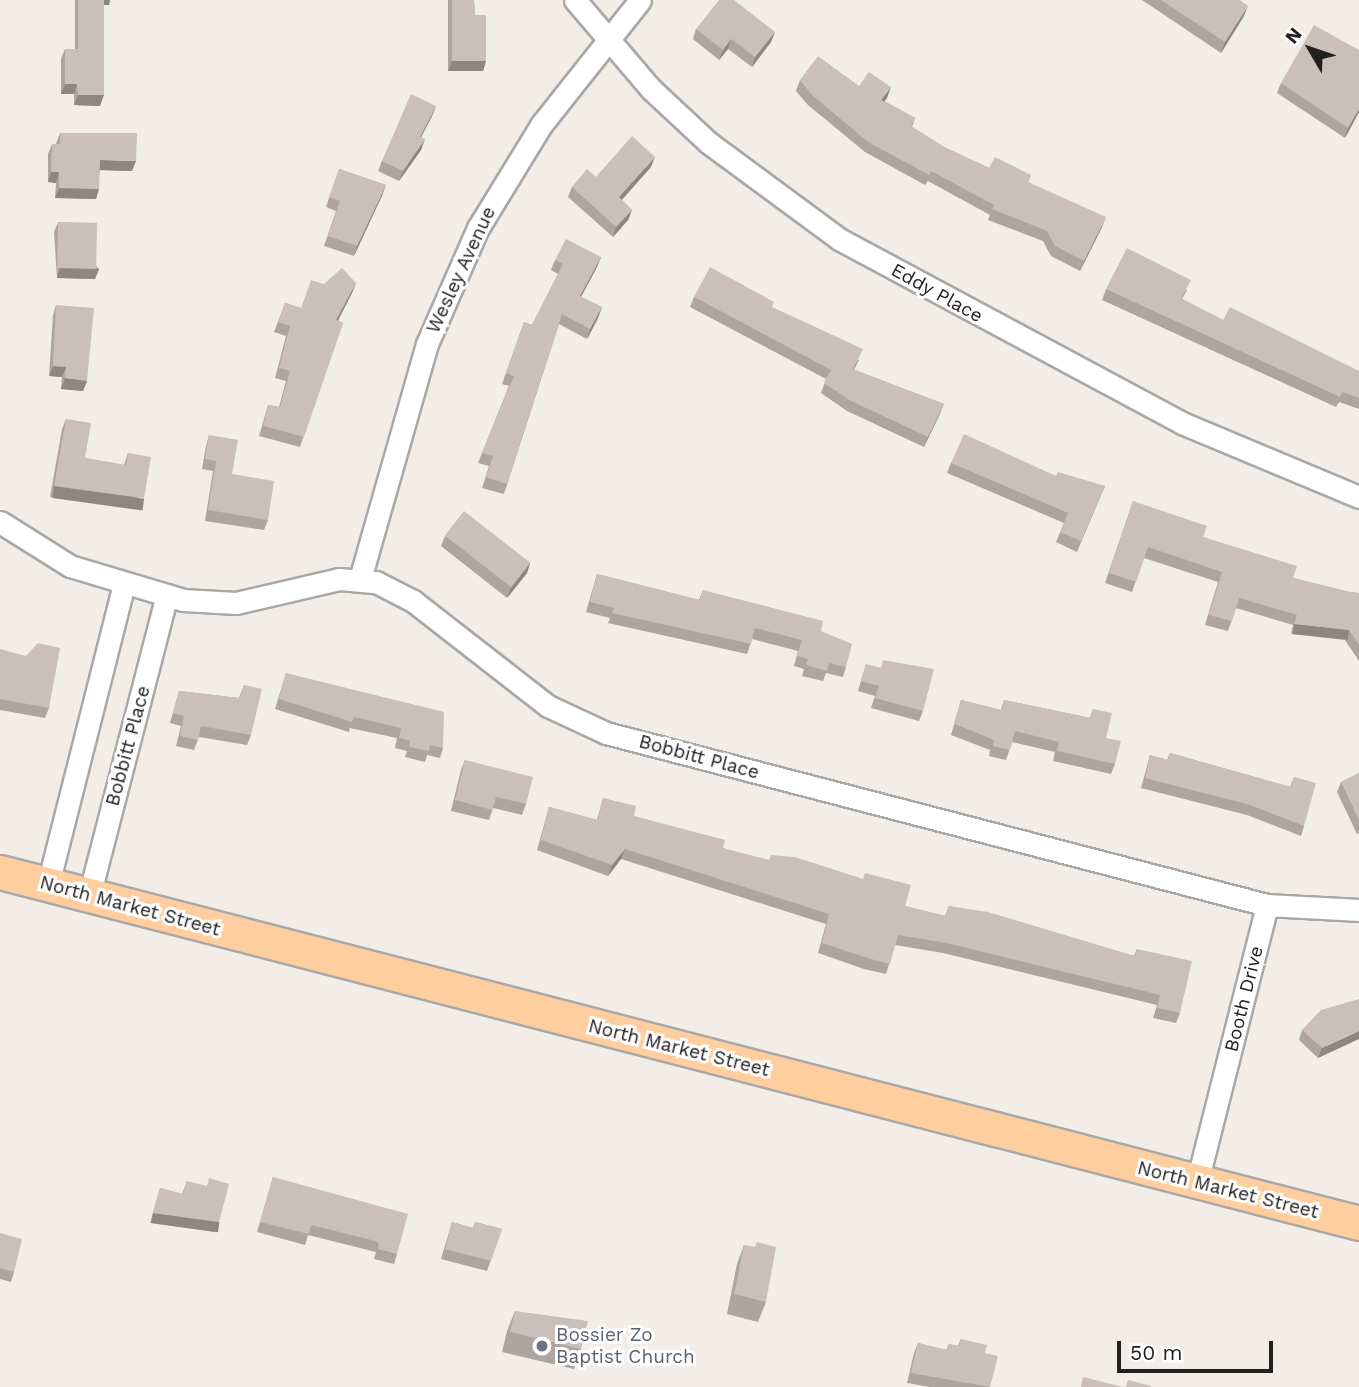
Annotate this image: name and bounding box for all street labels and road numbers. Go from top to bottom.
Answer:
street label: Wesley Avenue [421,202,501,338]
street label: Eddy Place [887,258,987,328]
street label: Bobbitt Place [101,683,155,809]
street label: Bobbitt Place [636,730,762,784]
street label: North Market Street [37,871,223,941]
street label: Booth Drive [1220,944,1268,1054]
street label: North Market Street [586,1014,772,1082]
street label: North Market Street [1135,1156,1321,1224]

